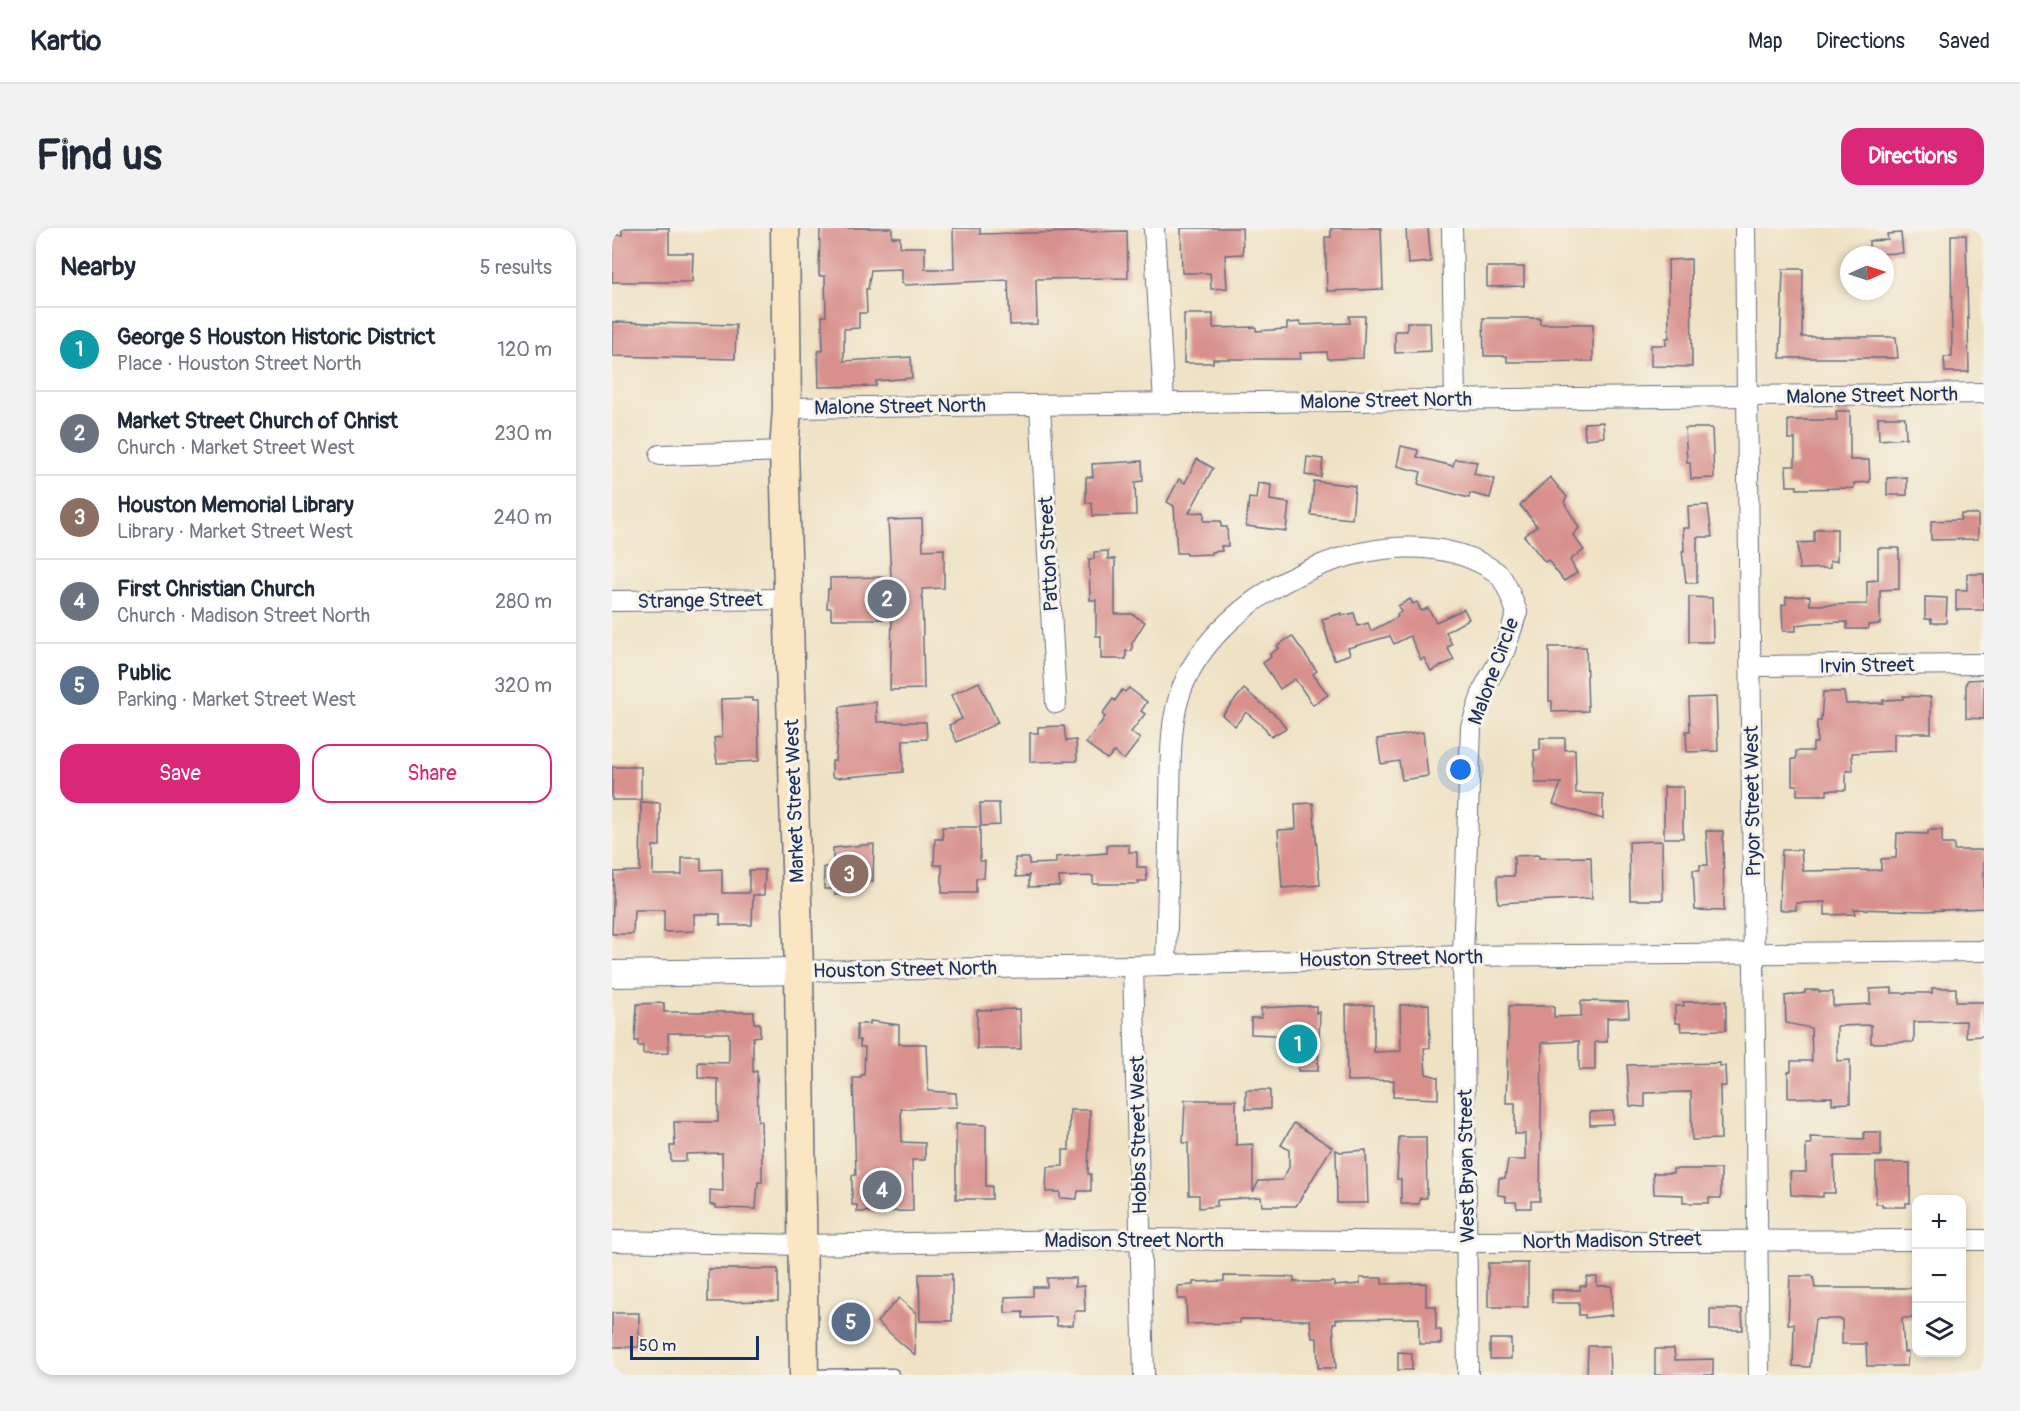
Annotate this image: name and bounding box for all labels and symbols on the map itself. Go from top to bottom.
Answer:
north arrow [1840,246,1894,300]
street label: Malone Street North [1786,382,1958,409]
street label: Malone Street North [1300,387,1472,414]
street label: Malone Street North [814,393,986,420]
street label: Patton Street [1033,495,1064,612]
pin: 2 [868,576,906,622]
street label: Strange Street [637,587,764,614]
street label: Malone Circle [1463,614,1524,728]
street label: Irvin Street [1819,652,1916,679]
street label: Market Street West [779,718,810,883]
street label: Pryor Street West [1739,724,1766,877]
your location [1446,755,1475,784]
pin: 3 [830,852,868,896]
street label: Houston Street North [1299,944,1483,973]
street label: Houston Street North [813,955,997,984]
pin: 1 [1278,1022,1318,1066]
street label: Hobbs Street West [1125,1054,1152,1215]
street label: West Bryan Street [1453,1088,1480,1243]
pin: 4 [862,1168,902,1212]
street label: North Madison Street [1522,1226,1703,1255]
street label: Madison Street North [1044,1228,1224,1253]
pin: 5 [832,1300,870,1344]
scale bar [630,1333,759,1360]

